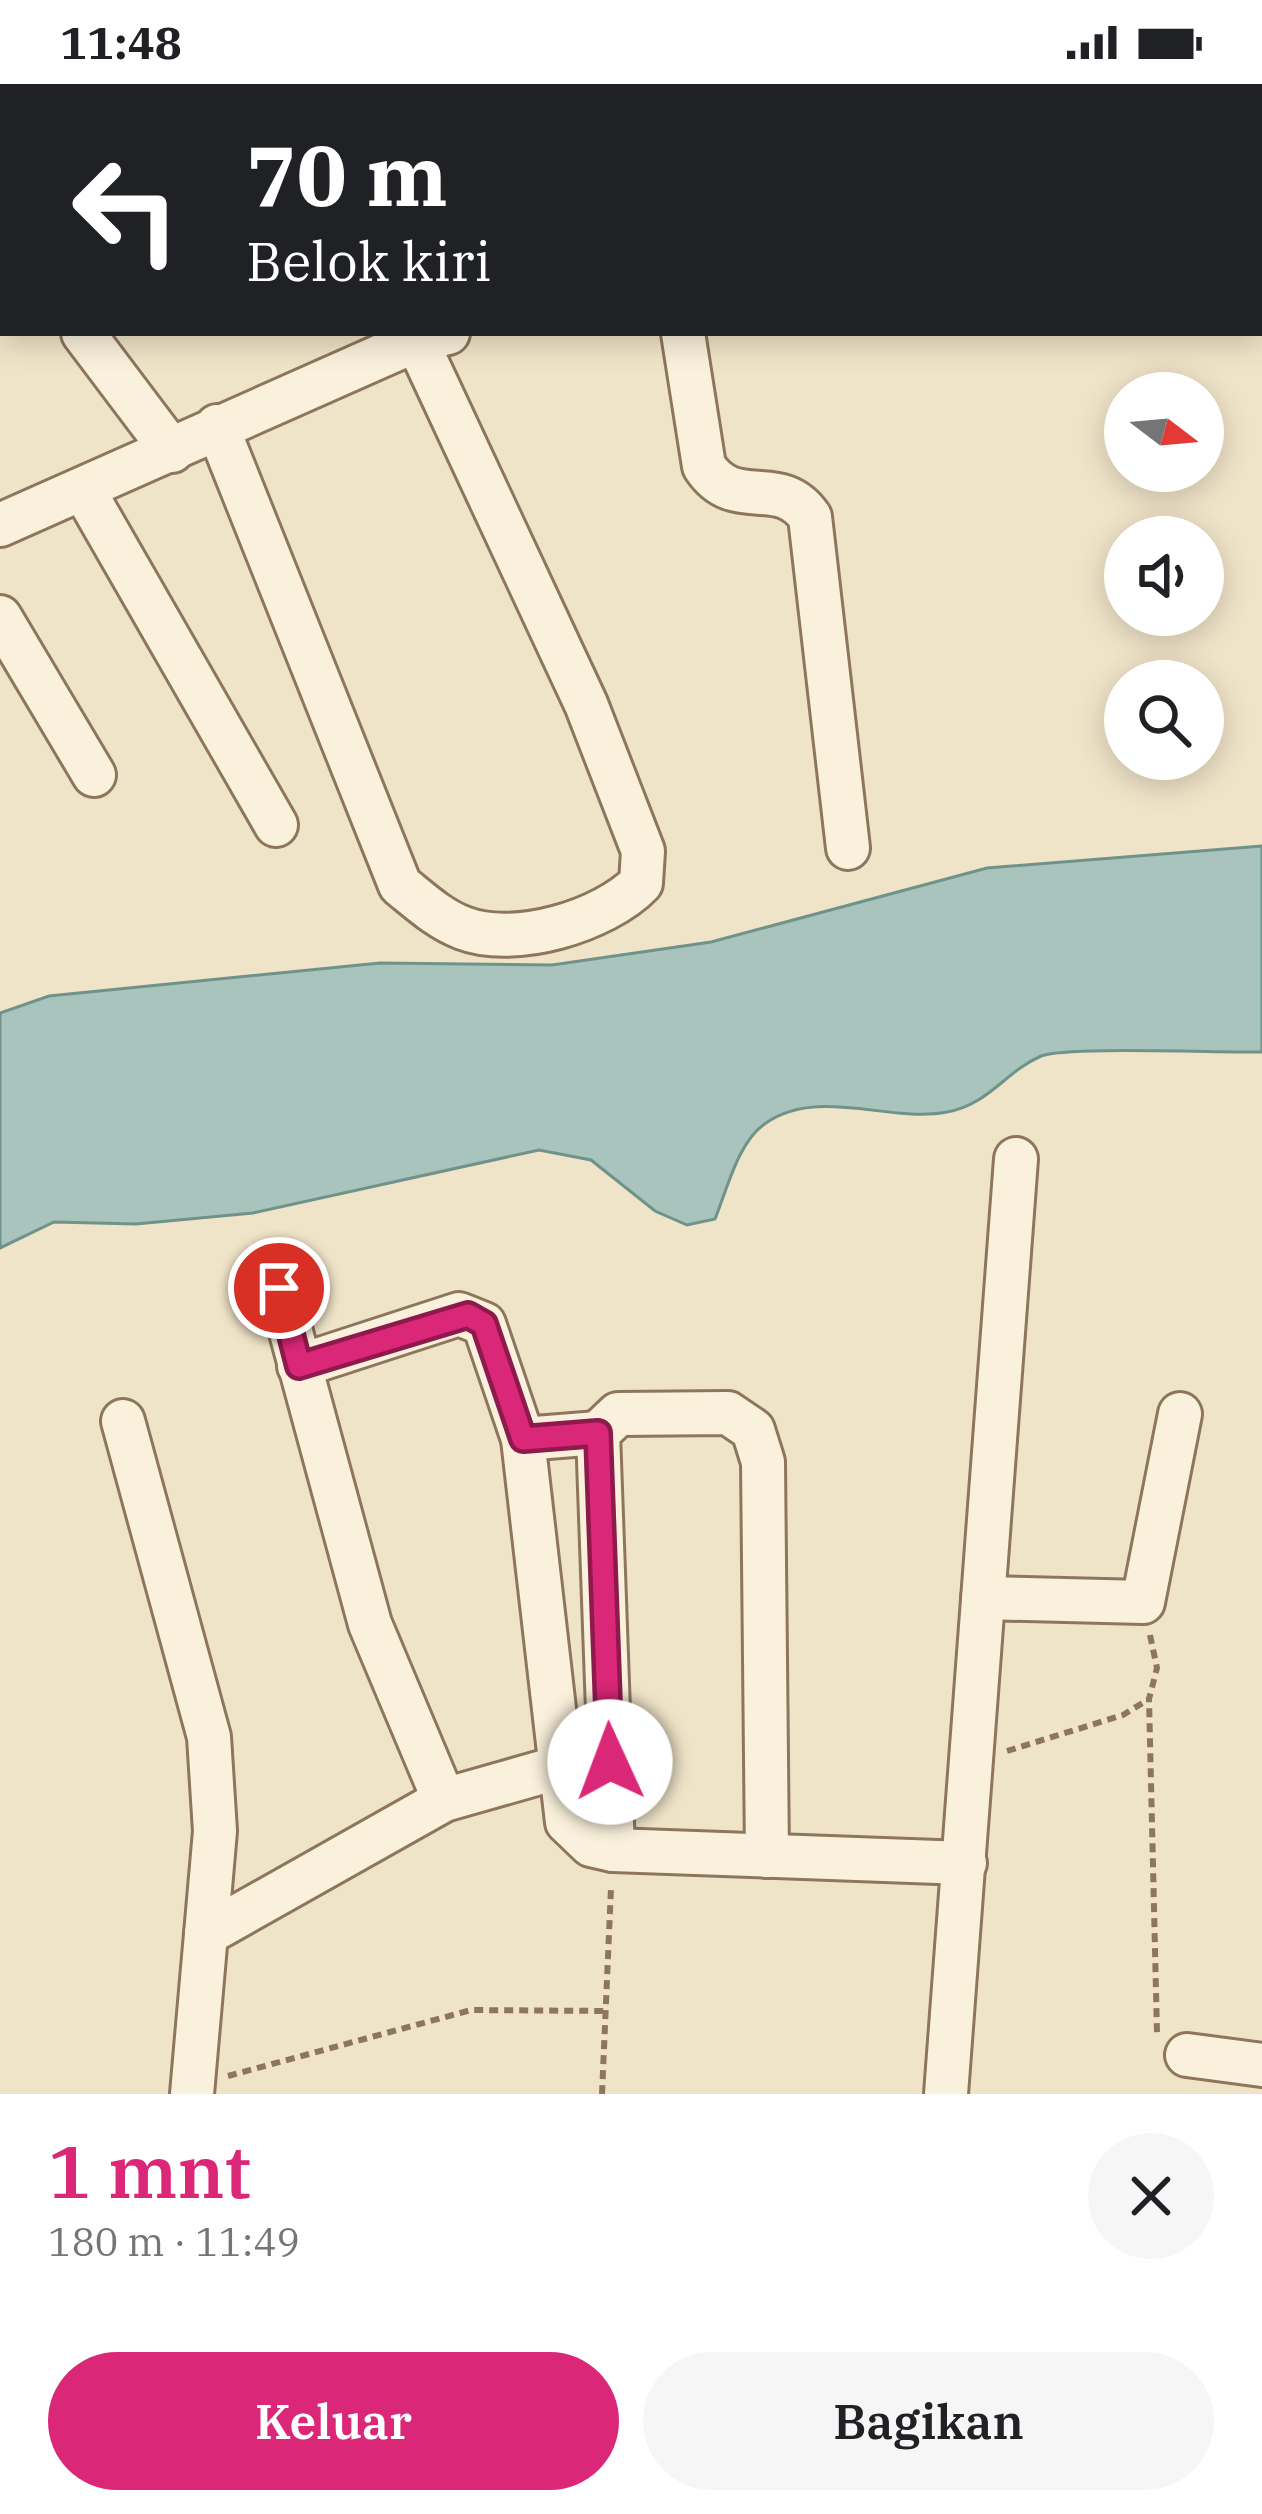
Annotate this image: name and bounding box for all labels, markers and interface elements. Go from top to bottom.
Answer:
text: 11:48 [60,13,182,71]
text: 70 m [246,120,448,229]
icon: left [48,132,204,288]
text: Belok kiri [246,226,491,296]
north arrow [1104,372,1224,492]
map controls [1104,372,1224,780]
button: sound [1104,516,1224,636]
button: search [1104,660,1224,780]
pin [228,1237,330,1339]
icon: arrive [246,1255,312,1321]
position arrow [547,1699,673,1825]
text: 1 mnt [48,2124,251,2218]
button: close [1088,2133,1214,2259]
text: 180 m · 11:49 [48,2216,300,2267]
button: Keluar [48,2352,619,2490]
button: Bagikan [643,2352,1214,2490]

